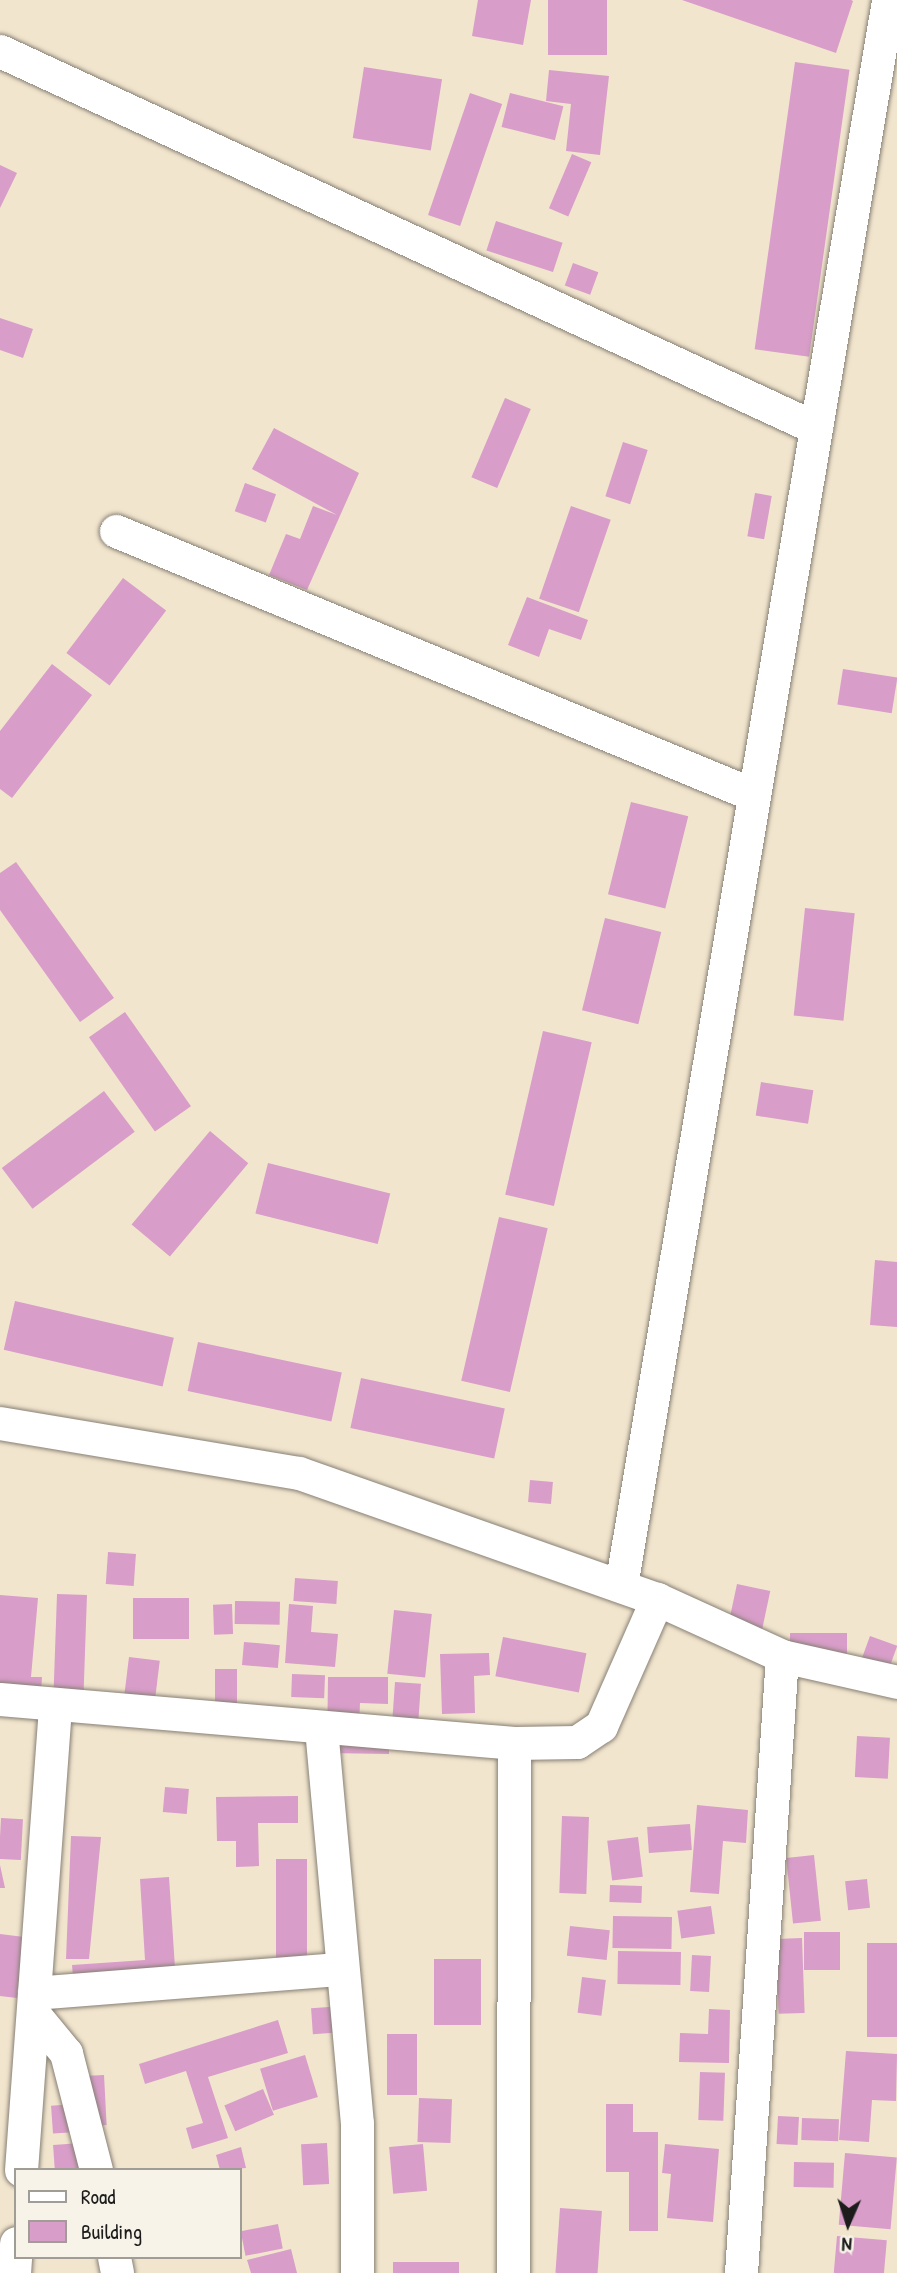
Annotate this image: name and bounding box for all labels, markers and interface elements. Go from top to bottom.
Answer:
legend [14,2168,242,2259]
text: Road [81,2182,115,2211]
north arrow [813,2189,883,2259]
text: Building [81,2217,142,2246]
text: N [841,2232,853,2258]

